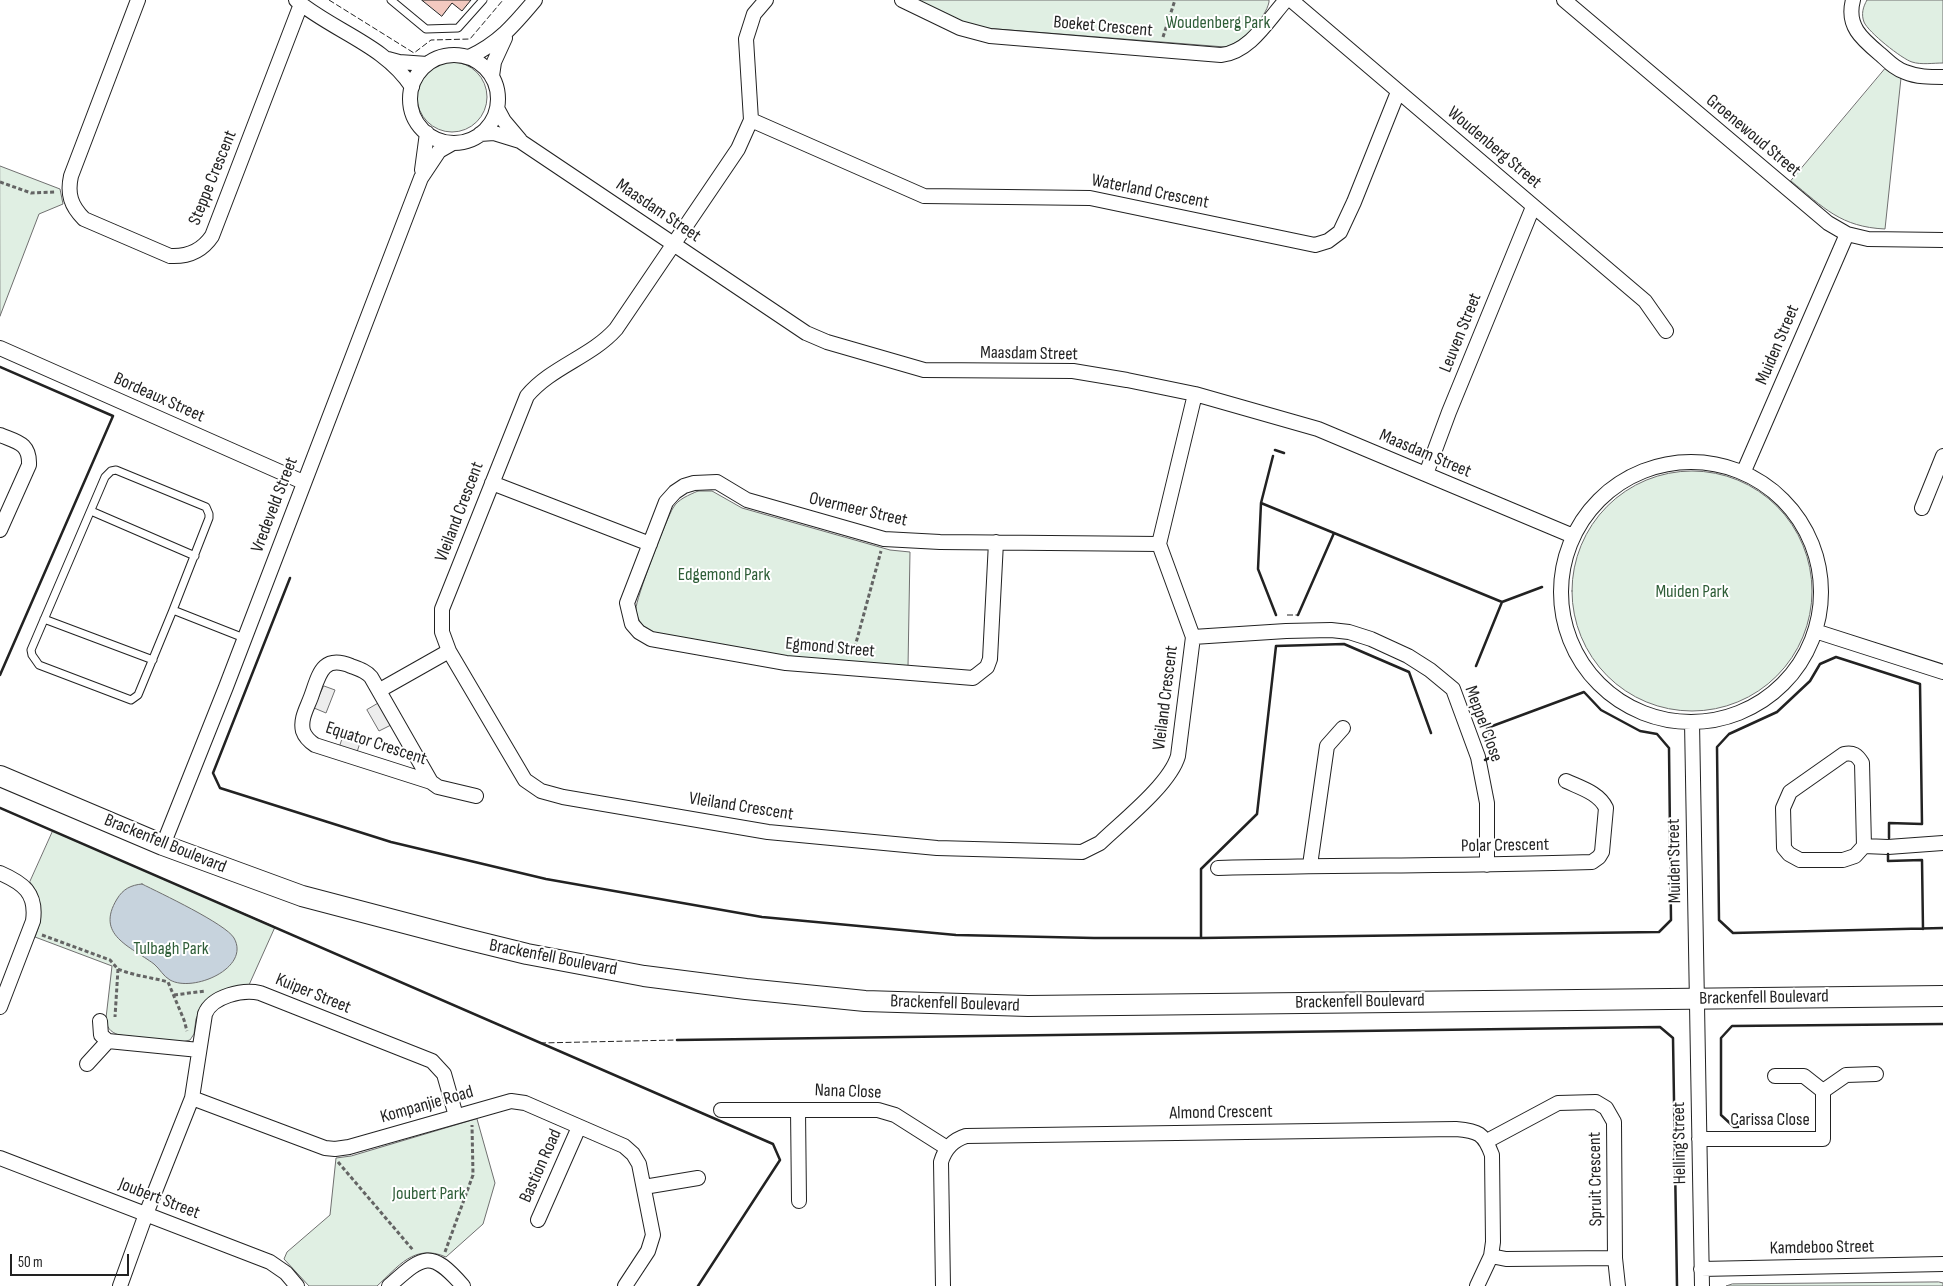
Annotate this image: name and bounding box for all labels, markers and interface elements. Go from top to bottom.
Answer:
street label: Boeket Crescent [1052,12,1154,42]
park label: Woudenberg Park [1166,12,1270,34]
street label: Groenewoud Street [1701,90,1805,182]
street label: Woudenberg Street [1443,102,1545,194]
street label: Steppe Crescent [184,127,242,229]
street label: Waterland Crescent [1089,170,1211,214]
street label: Maasdam Street [611,175,705,247]
street label: Leuven Street [1435,290,1487,376]
street label: Muiden Street [1751,302,1805,388]
street label: Maasdam Street [980,342,1078,366]
street label: Bordeaux Street [110,368,208,428]
street label: Maasdam Street [1376,425,1474,483]
street label: Vredeveld Street [247,454,303,556]
street label: Vleiland Crescent [431,459,489,565]
street label: Overmeer Street [807,488,909,532]
park label: Edgemond Park [678,564,770,586]
park label: Muiden Park [1655,581,1729,603]
street label: Egmond Street [784,633,876,663]
street label: Vleiland Crescent [1149,644,1183,752]
street label: Meppel Close [1459,683,1507,765]
street label: Equator Crescent [323,718,429,770]
street label: Vleiland Crescent [687,788,795,826]
street label: Brackenfell Boulevard [101,810,229,878]
street label: Muiden Street [1663,818,1687,904]
street label: Polar Crescent [1461,834,1549,858]
street label: Brackenfell Boulevard [487,935,619,981]
park label: Tulbagh Park [133,938,209,960]
street label: Kuiper Street [272,969,354,1019]
street label: Brackenfell Boulevard [1699,986,1829,1010]
street label: Brackenfell Boulevard [1295,990,1425,1014]
street label: Brackenfell Boulevard [890,991,1020,1017]
street label: Nana Close [814,1080,882,1104]
street label: Kompanjie Road [378,1081,476,1129]
street label: Almond Crescent [1169,1101,1273,1125]
street label: Helling Street [1668,1102,1692,1184]
street label: Carissa Close [1730,1109,1810,1131]
street label: Bastion Road [515,1126,567,1206]
street label: Spruit Crescent [1584,1132,1608,1226]
street label: Joubert Street [115,1174,203,1224]
park label: Joubert Park [392,1183,466,1205]
street label: Kamdeboo Street [1770,1236,1874,1260]
scale bar [12,1244,131,1276]
text: 50 m [18,1253,43,1272]

